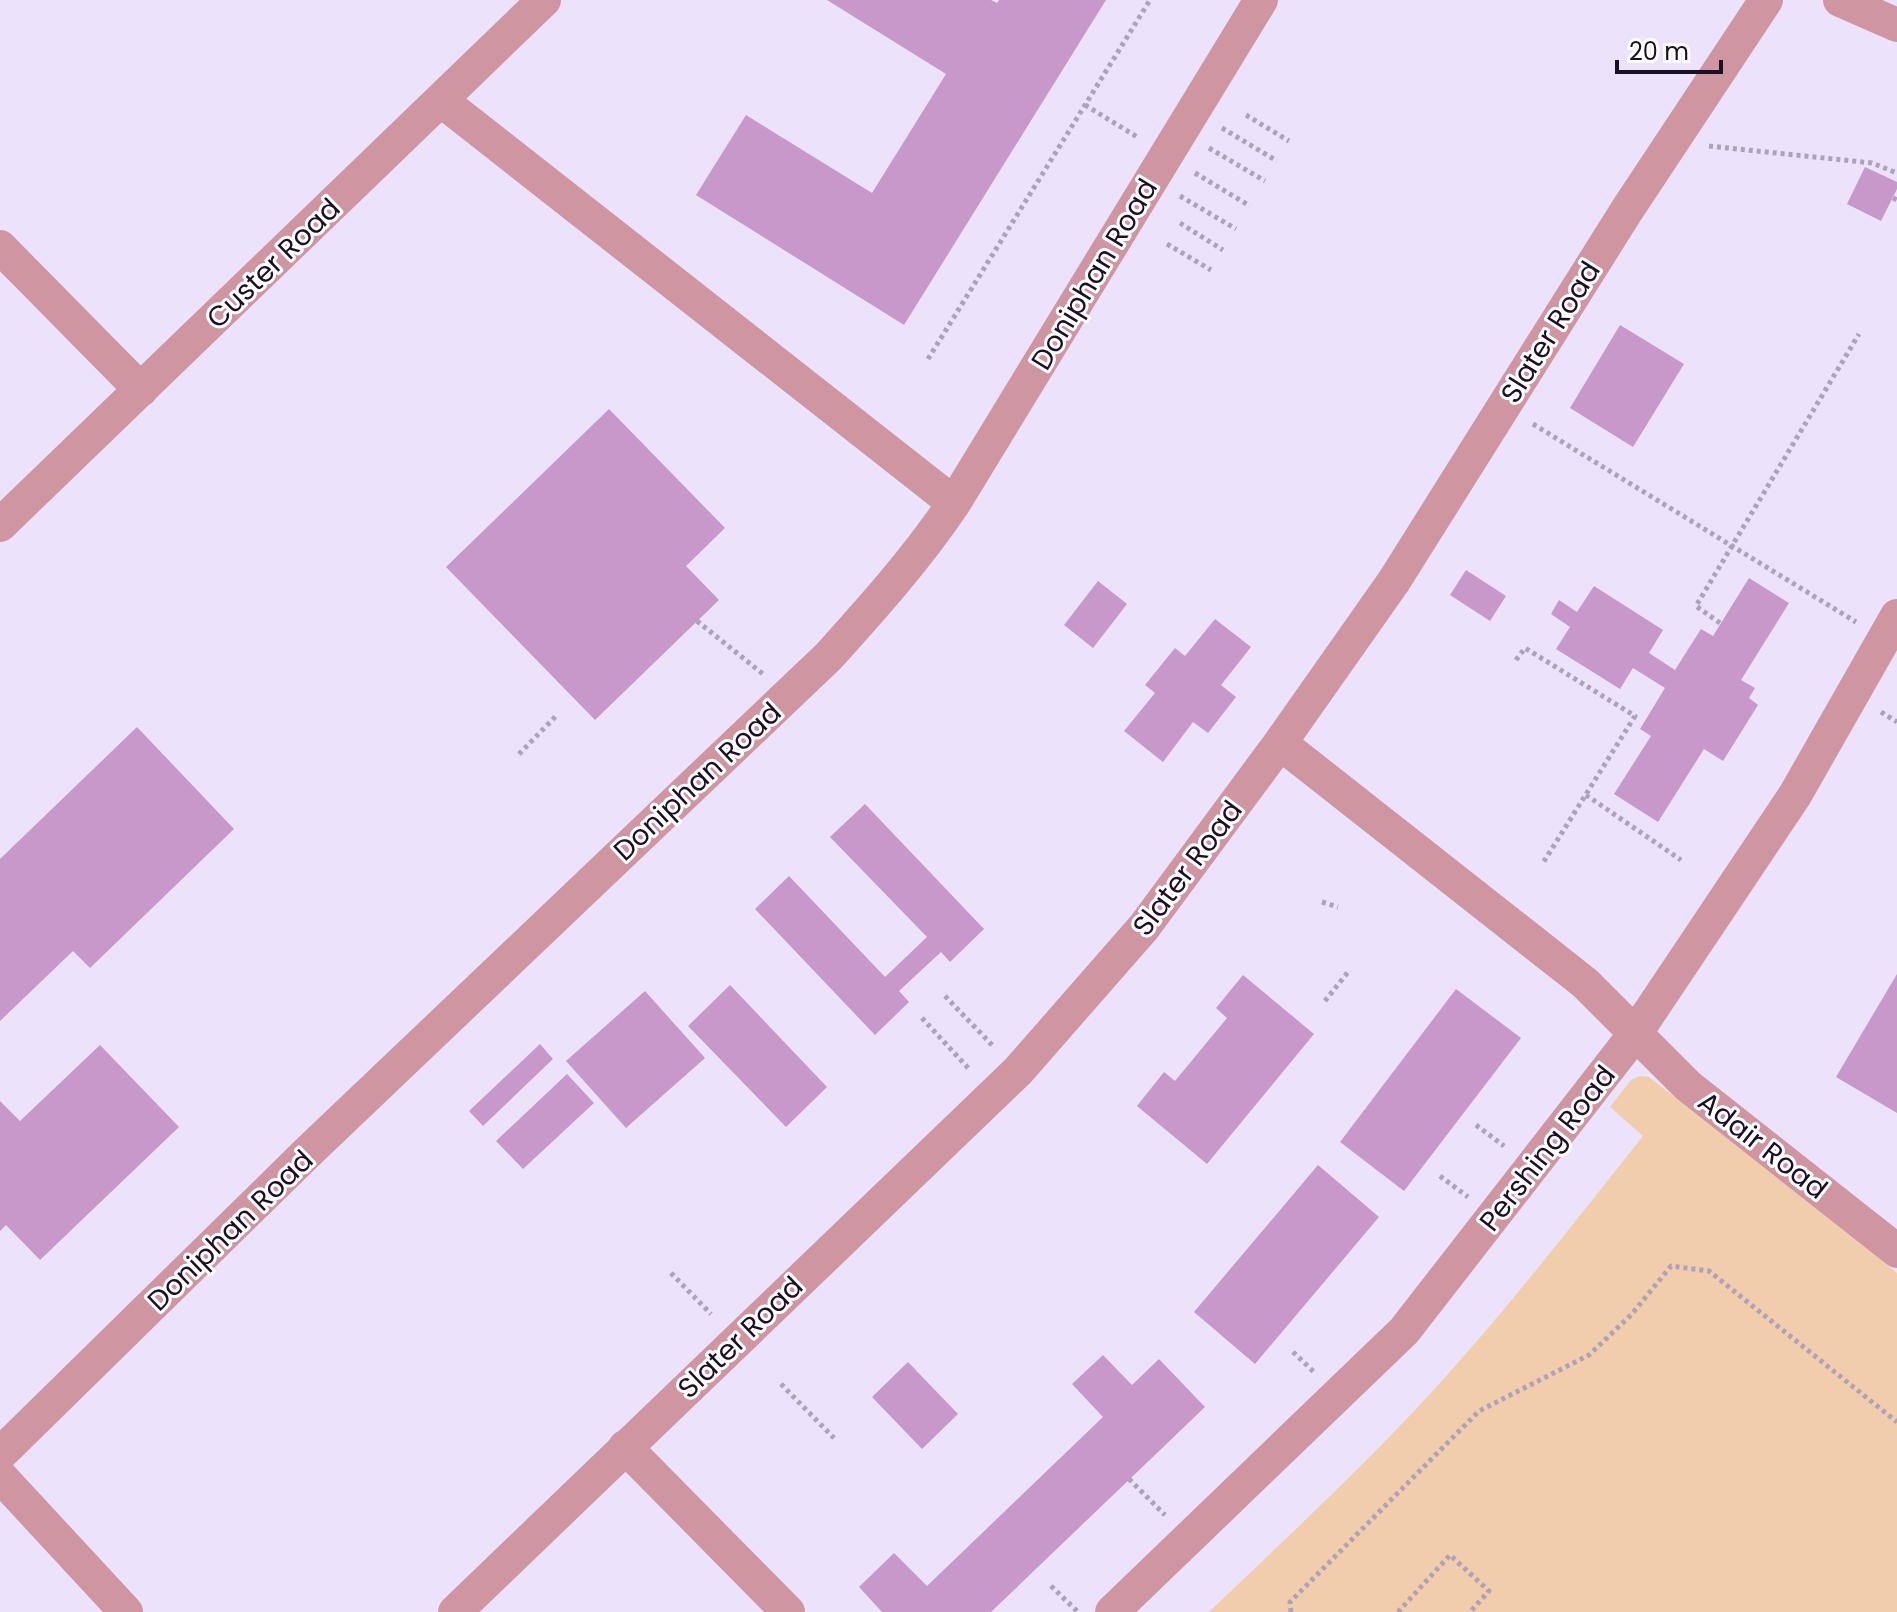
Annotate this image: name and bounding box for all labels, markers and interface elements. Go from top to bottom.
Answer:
scale bar [1617,24,1721,74]
text: 20 m [1629,35,1689,68]
street label: Doniphan Road [1022,171,1167,377]
street label: Custer Road [198,189,349,337]
street label: Slater Road [1491,254,1609,411]
street label: Doniphan Road [605,693,790,869]
street label: Slater Road [1124,792,1251,944]
street label: Pershing Road [1470,1057,1625,1239]
street label: Adair Road [1690,1083,1836,1208]
street label: Doniphan Road [139,1141,322,1320]
street label: Slater Road [669,1268,812,1407]

